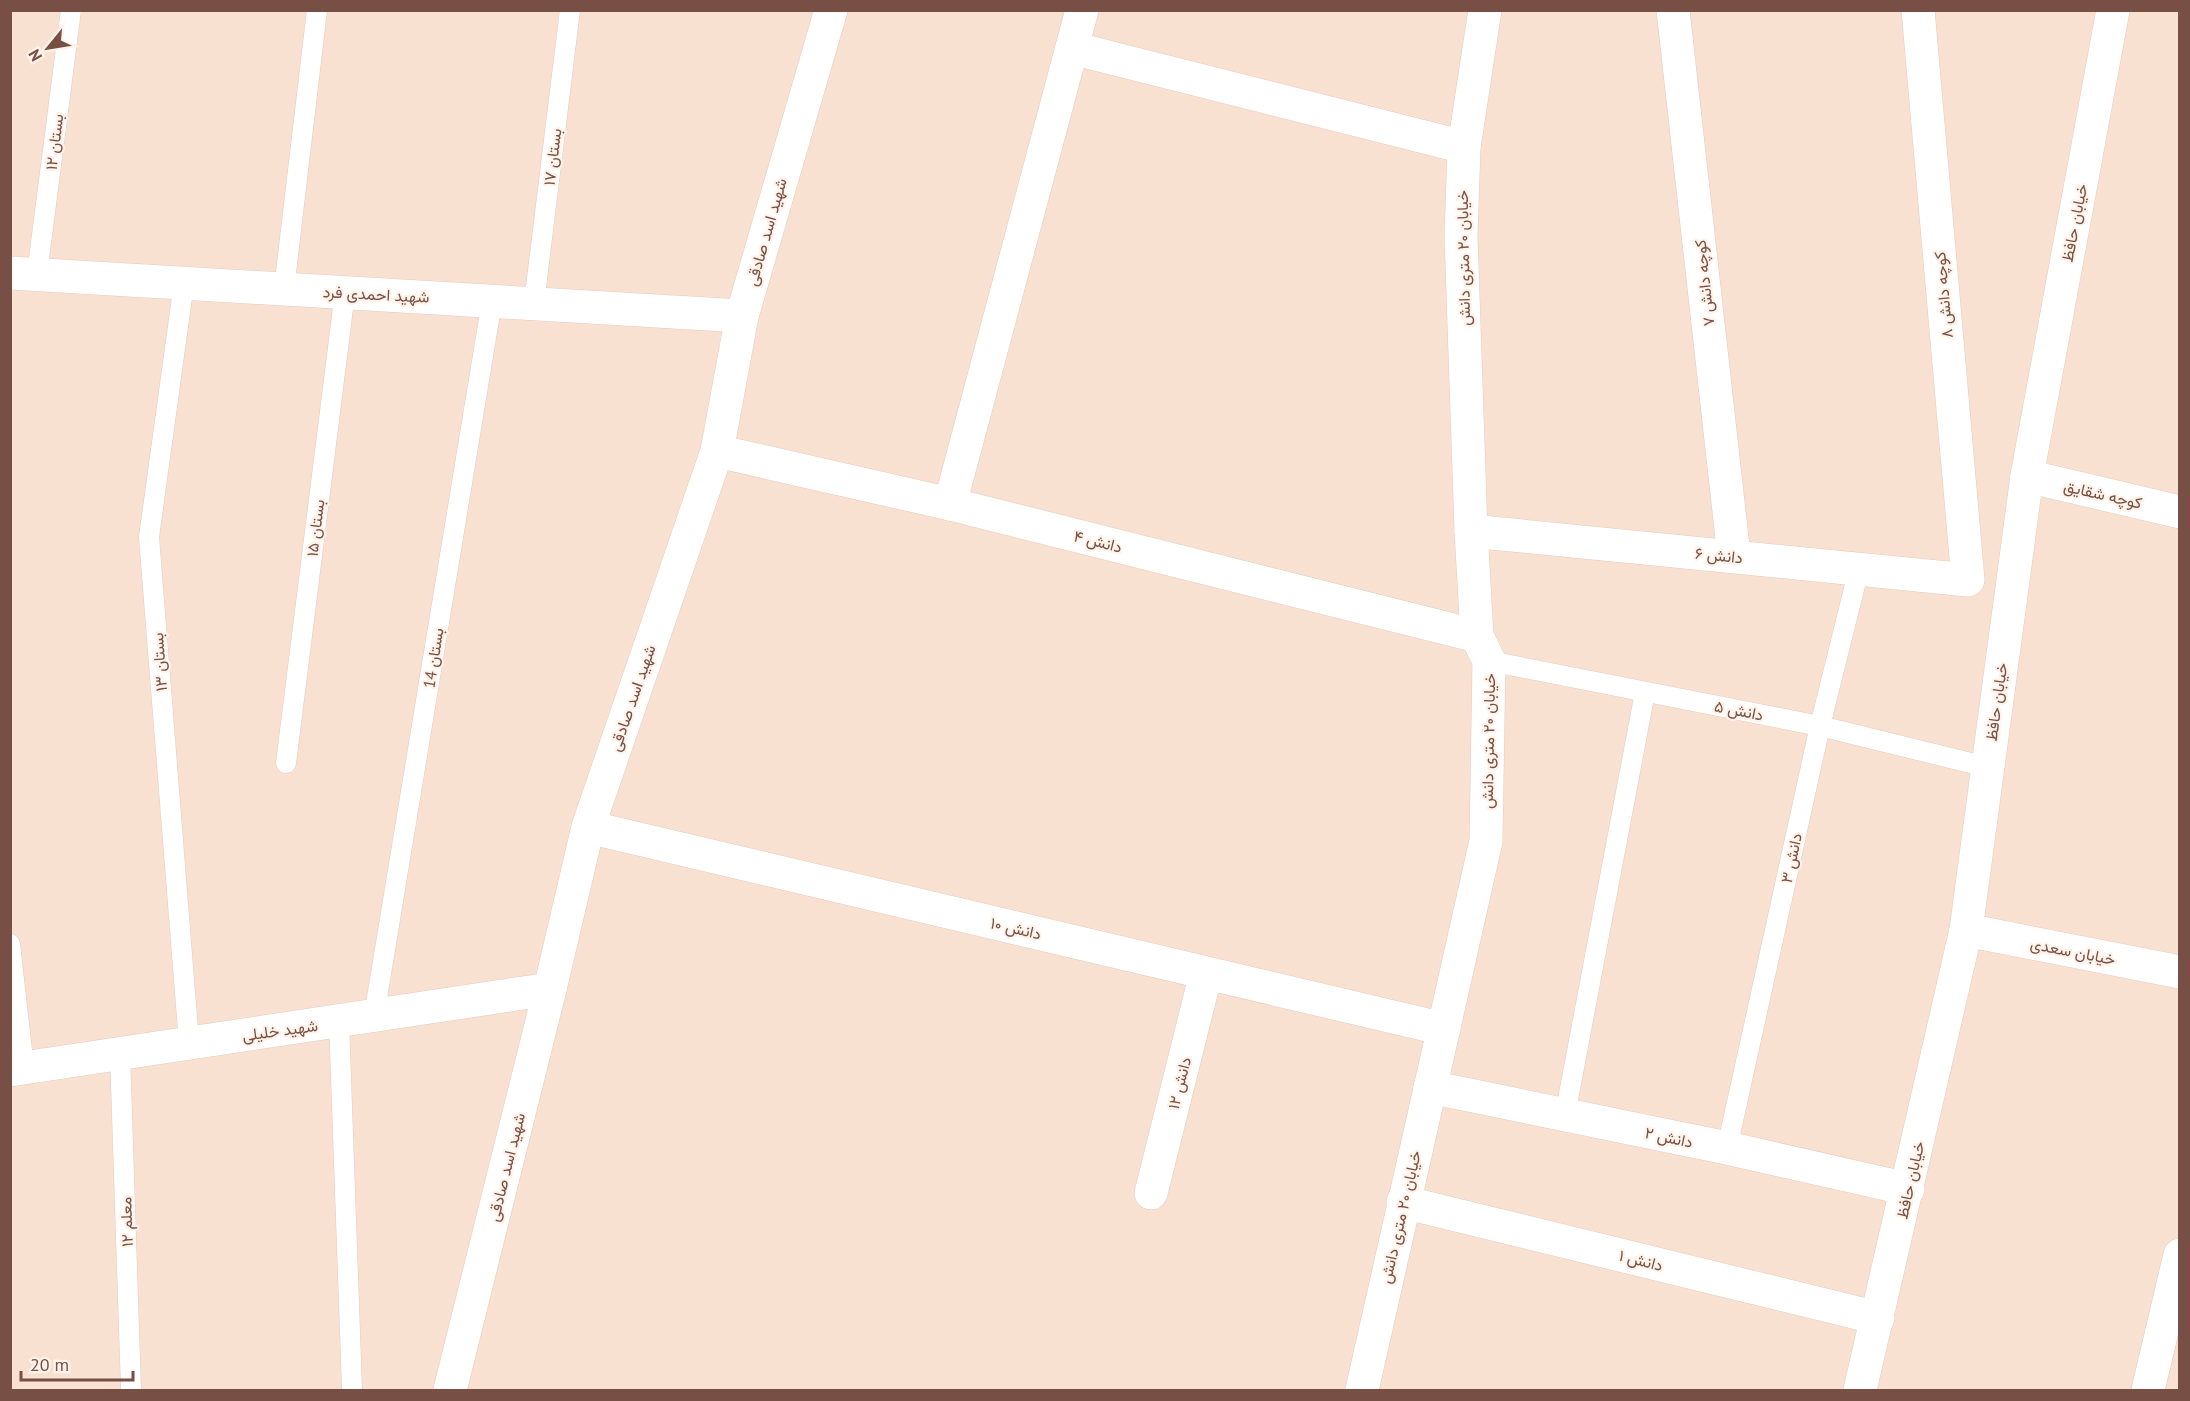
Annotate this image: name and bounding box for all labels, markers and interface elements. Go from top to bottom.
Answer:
north arrow [18,18,78,78]
text: N [24,46,46,65]
street label: بستان ۱۲ [41,113,67,171]
street label: بستان ۱۷ [539,127,565,187]
street label: شهید اسد صادقی [741,176,792,288]
street label: خیابان حافظ [2057,182,2091,264]
street label: خیابان ۲۰ متری دانش [1452,190,1475,326]
street label: کوچه دانش ۷ [1690,239,1720,327]
street label: کوچه دانش ۸ [1929,251,1959,339]
street label: شهید احمدی فرد [322,281,430,308]
street label: کوچه شقایق [2062,475,2144,515]
street label: بستان ۱۵ [302,498,328,558]
street label: دانش ۴ [1071,525,1124,558]
street label: دانش ۶ [1694,543,1744,568]
street label: بستان 14 [418,626,448,690]
street label: بستان ۱۳ [147,632,171,692]
street label: شهید اسد صادقی [604,642,661,754]
street label: خیابان حافظ [1981,661,2011,743]
street label: خیابان ۲۰ متری دانش [1477,673,1500,809]
street label: دانش ۵ [1713,695,1765,726]
street label: دانش ۳ [1776,831,1807,885]
street label: دانش ۱۰ [988,912,1043,944]
street label: خیابان سعدی [2029,933,2118,970]
street label: شهید خلیلی [241,1015,319,1046]
street label: دانش ۱۲ [1163,1055,1196,1111]
street label: شهید اسد صادقی [483,1111,530,1224]
street label: دانش ۲ [1643,1122,1695,1153]
street label: خیابان حافظ [1891,1139,1929,1221]
street label: خیابان ۲۰ متری دانش [1375,1148,1426,1286]
street label: معلم ۱۲ [115,1197,138,1247]
street label: دانش ۱ [1617,1245,1665,1276]
scale bar [21,1344,134,1382]
text: 20 m [30,1353,69,1376]

